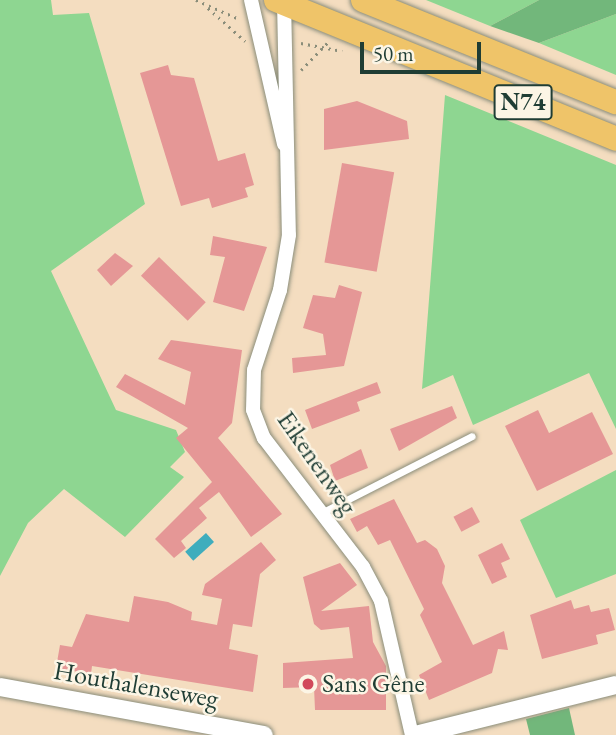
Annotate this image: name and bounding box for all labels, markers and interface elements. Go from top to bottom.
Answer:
scale bar [364,28,485,72]
text: 50 m [373,40,414,67]
road number: N74 [493,82,553,122]
street label: Eikenenweg [270,405,364,521]
street label: Houthalenseweg [51,655,221,715]
place label: Sans Gêne [322,668,425,700]
marker: Sans Gêne [300,676,316,692]

